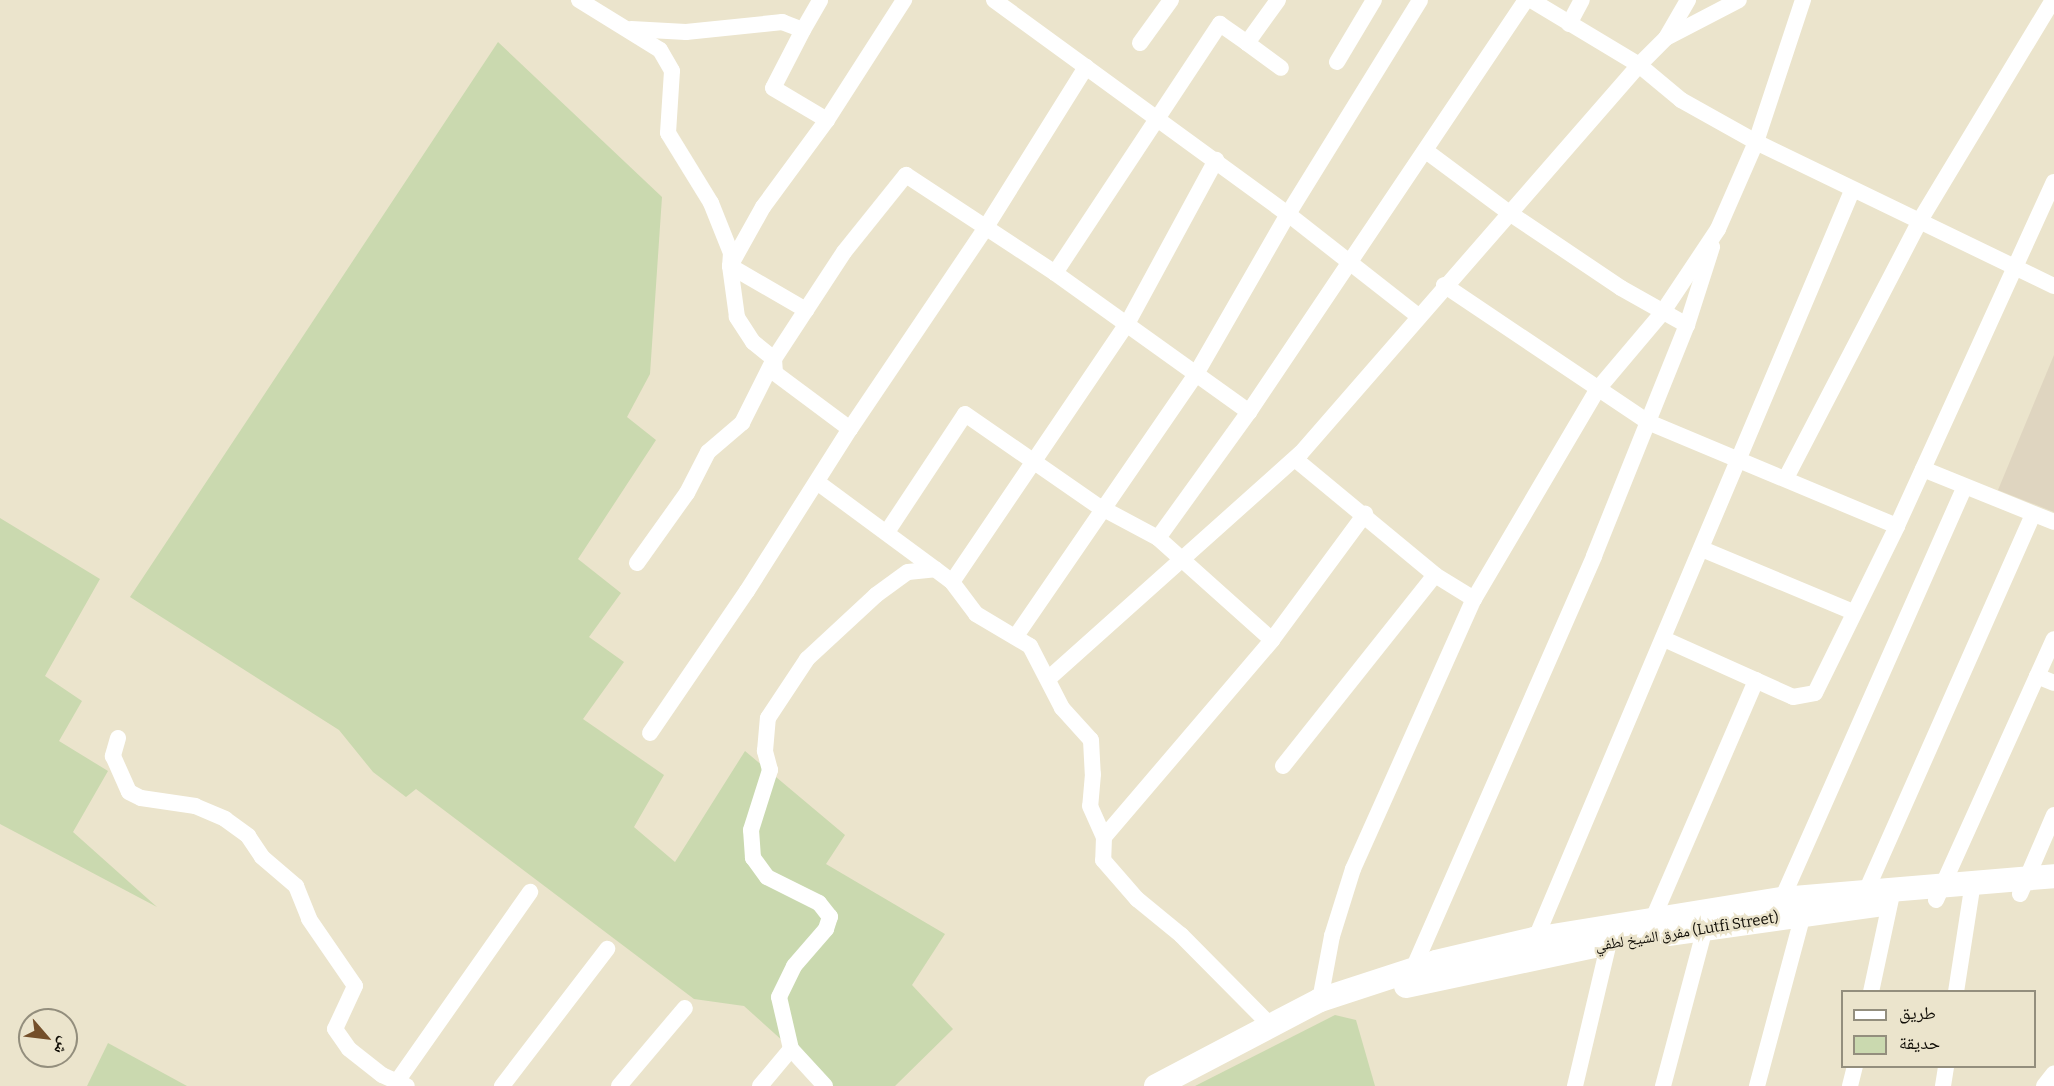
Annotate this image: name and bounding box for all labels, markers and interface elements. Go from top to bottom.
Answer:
street label: مفرق الشيخ لطفي (Lutfi Street) [1594,909,1780,955]
legend [1841,990,2036,1068]
text: طريق [1899,1002,1936,1024]
north arrow [18,1008,78,1068]
text: حديقة [1899,1032,1940,1054]
text: ش [50,1034,75,1058]

